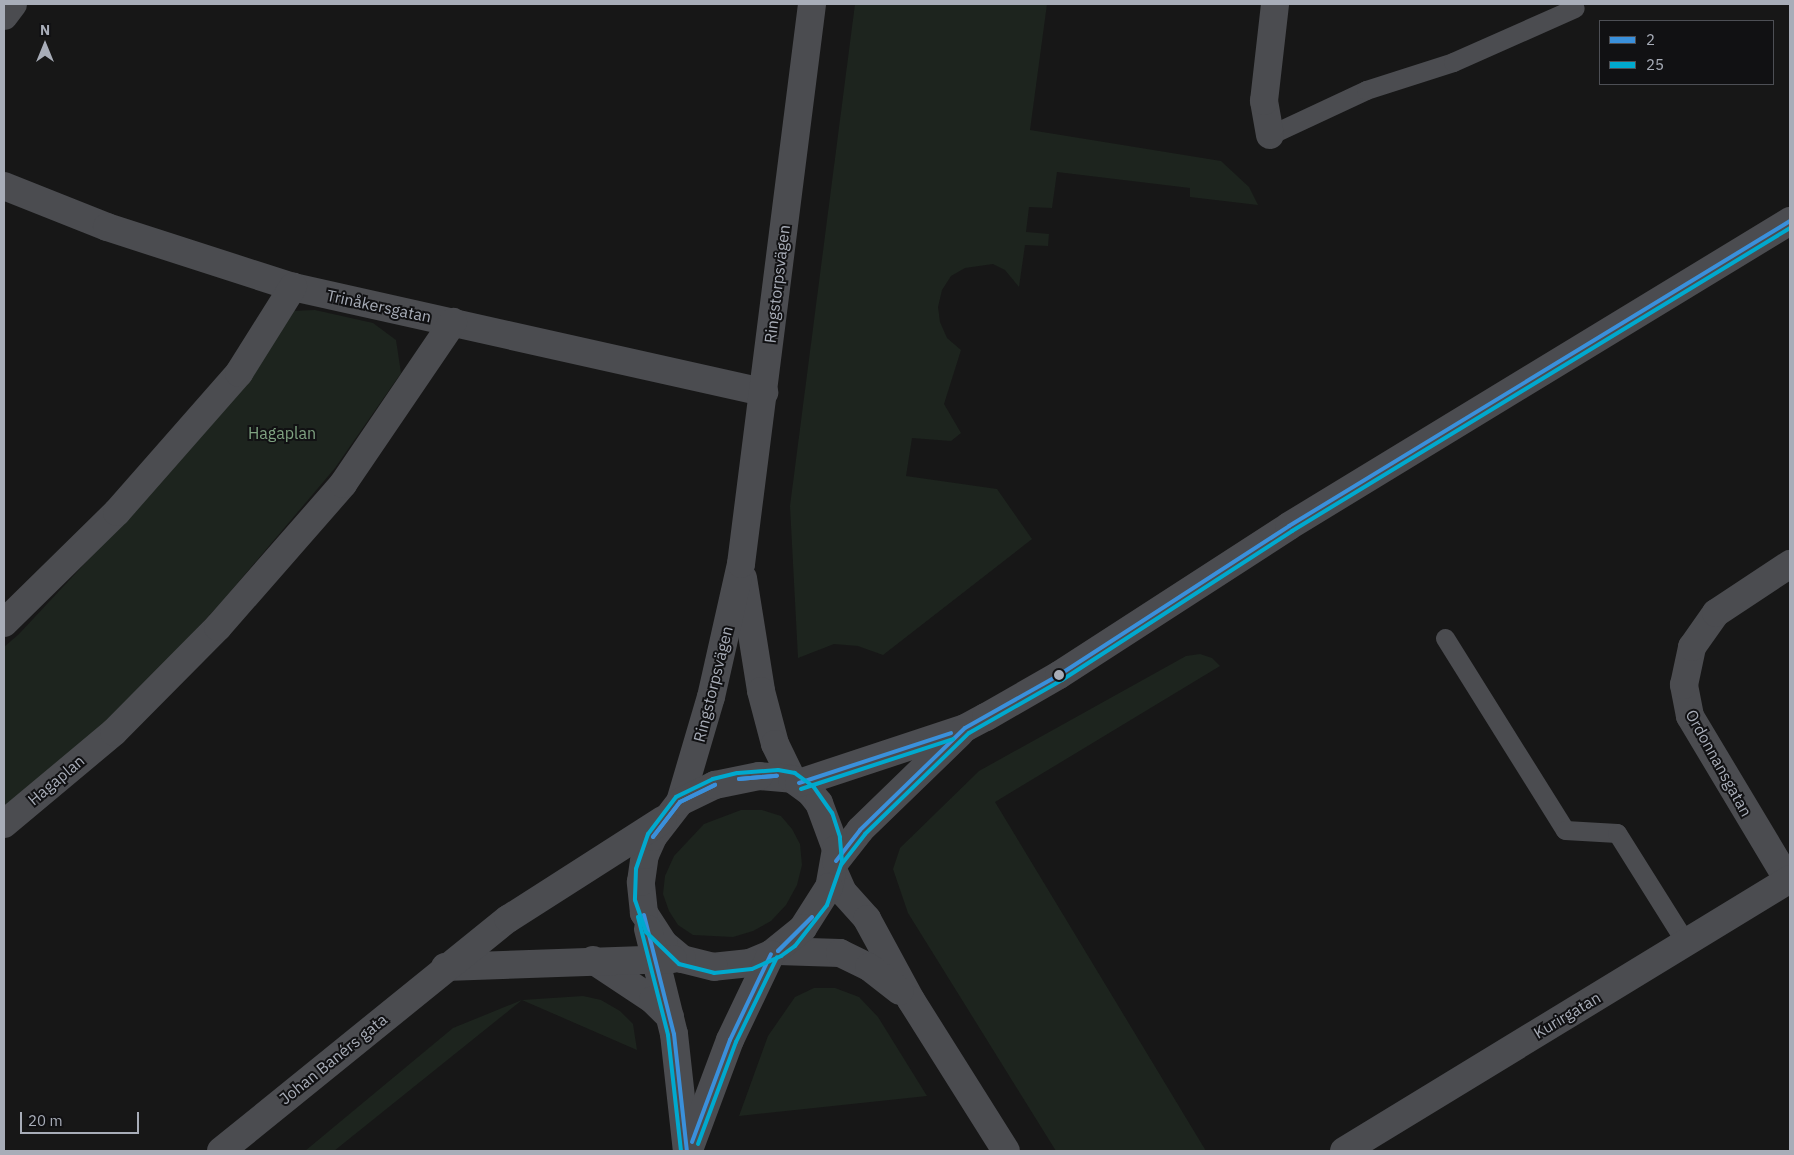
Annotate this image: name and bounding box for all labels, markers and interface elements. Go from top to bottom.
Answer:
north arrow [20,20,70,70]
legend [1599,20,1774,85]
text: N [40,21,50,39]
text: 2 [1646,30,1655,49]
text: 25 [1646,55,1664,74]
street label: Ringstorpsvägen [760,224,794,344]
street label: Trinåkersgatan [325,286,433,326]
park label: Hagaplan [248,423,316,443]
street label: Ringstorpsvägen [689,624,737,744]
unlabelled marker [1054,670,1064,680]
street label: Ordonnansgatan [1682,706,1756,820]
street label: Hagaplan [24,751,88,809]
street label: Kurirgatan [1530,988,1604,1042]
street label: Johan Banérs gata [275,1010,391,1108]
scale bar [22,1102,141,1134]
text: 20 m [28,1111,63,1130]

